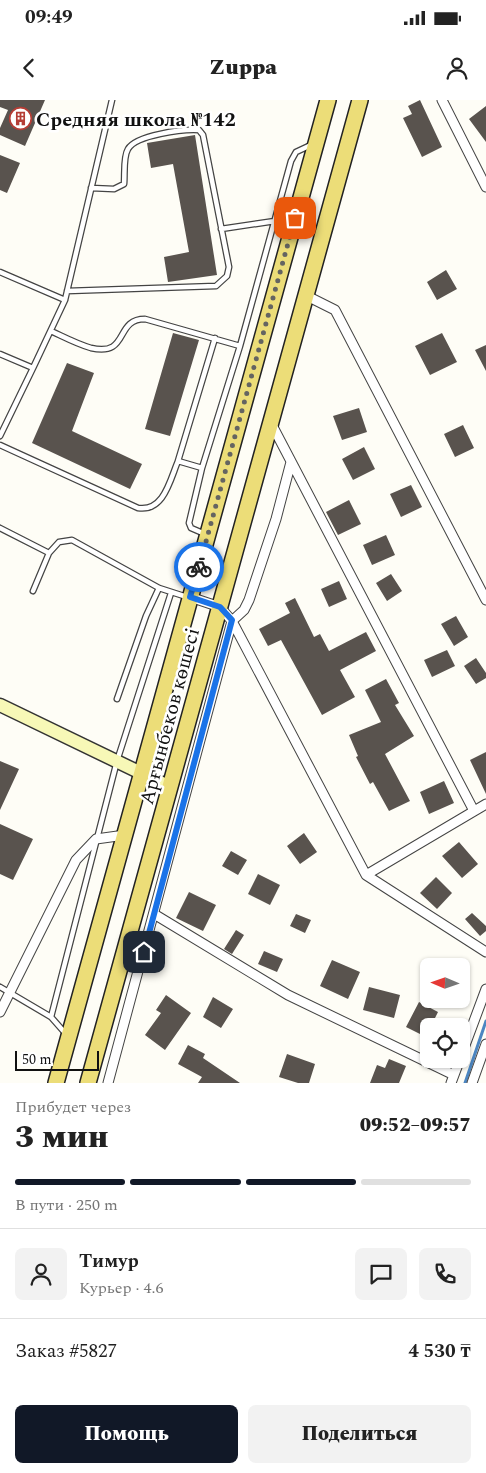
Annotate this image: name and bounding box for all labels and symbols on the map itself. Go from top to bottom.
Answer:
place label: Средняя школа №142 [36,105,236,135]
building icon: Средняя школа №142 [8,107,32,131]
pin [274,197,316,239]
courier [174,542,224,592]
street label: Арғынбеков көшесі [132,624,208,808]
pin [123,931,165,973]
north arrow [420,958,470,1008]
scale bar [15,1048,99,1071]

